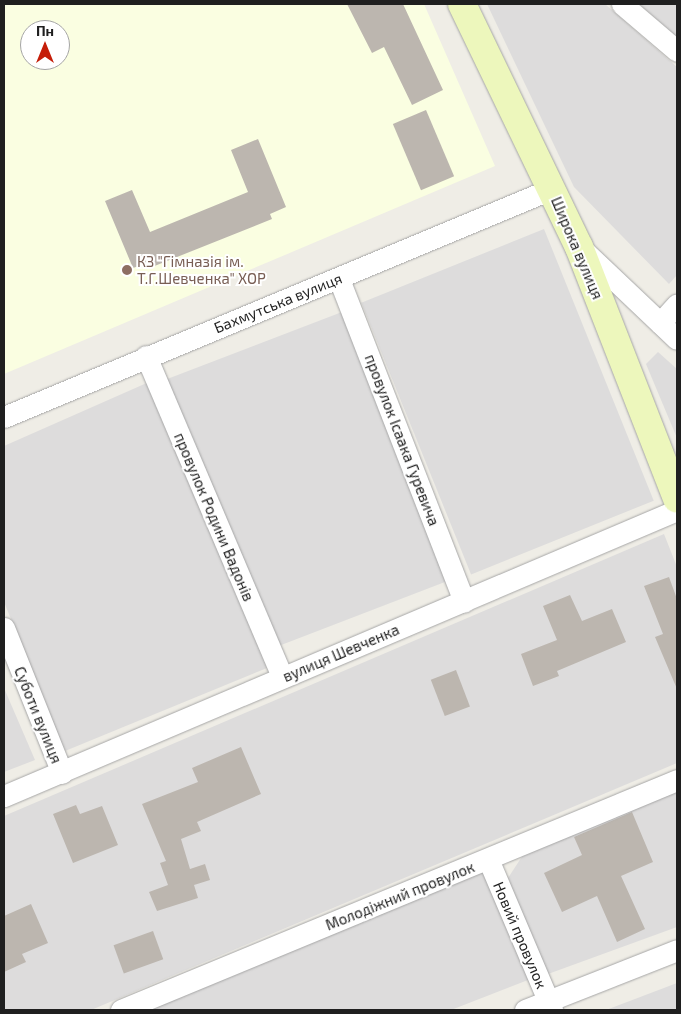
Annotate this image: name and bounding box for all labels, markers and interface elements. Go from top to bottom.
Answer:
north arrow [20,20,70,70]
text: Пн [36,22,54,39]
street label: Широка вулиця [547,194,607,302]
place label: КЗ "Гімназія ім. Т.Г.Шевченка" ХОР [137,252,266,287]
marker: КЗ "Гімназія ім. Т.Г.Шевченка" ХОР [121,264,133,276]
street label: Бахмутська вулиця [211,269,345,337]
street label: провулок Ісаака Гуревича [361,352,443,528]
street label: провулок Родини Вадонів [170,430,258,604]
street label: вулиця Шевченка [280,620,402,686]
street label: Суботи вулиця [10,664,66,766]
street label: Молодіжний провулок [323,858,477,934]
street label: Новий провулок [489,879,551,991]

